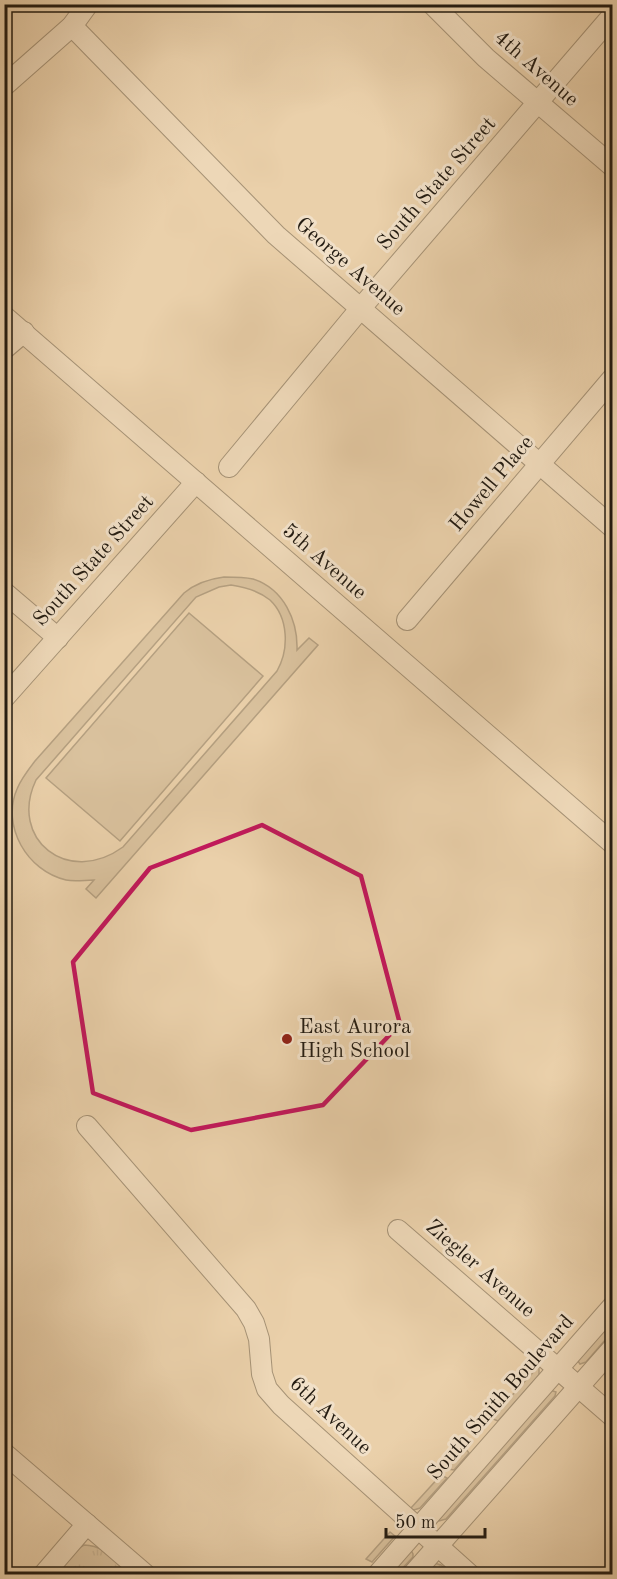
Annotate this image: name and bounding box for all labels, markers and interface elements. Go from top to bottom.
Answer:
street label: 4th Avenue [490,27,582,111]
street label: South State Street [374,113,500,255]
street label: George Avenue [291,214,409,320]
street label: Howell Place [446,432,538,536]
street label: South State Street [30,491,158,631]
street label: 5th Avenue [278,520,370,604]
place label: East Aurora High School [299,1017,411,1062]
marker: East Aurora High School [280,1032,294,1046]
street label: Ziegler Avenue [421,1216,539,1322]
street label: South Smith Boulevard [424,1311,578,1485]
street label: 6th Avenue [285,1373,375,1459]
scale bar [386,1501,485,1539]
text: 50 m [395,1514,435,1532]

